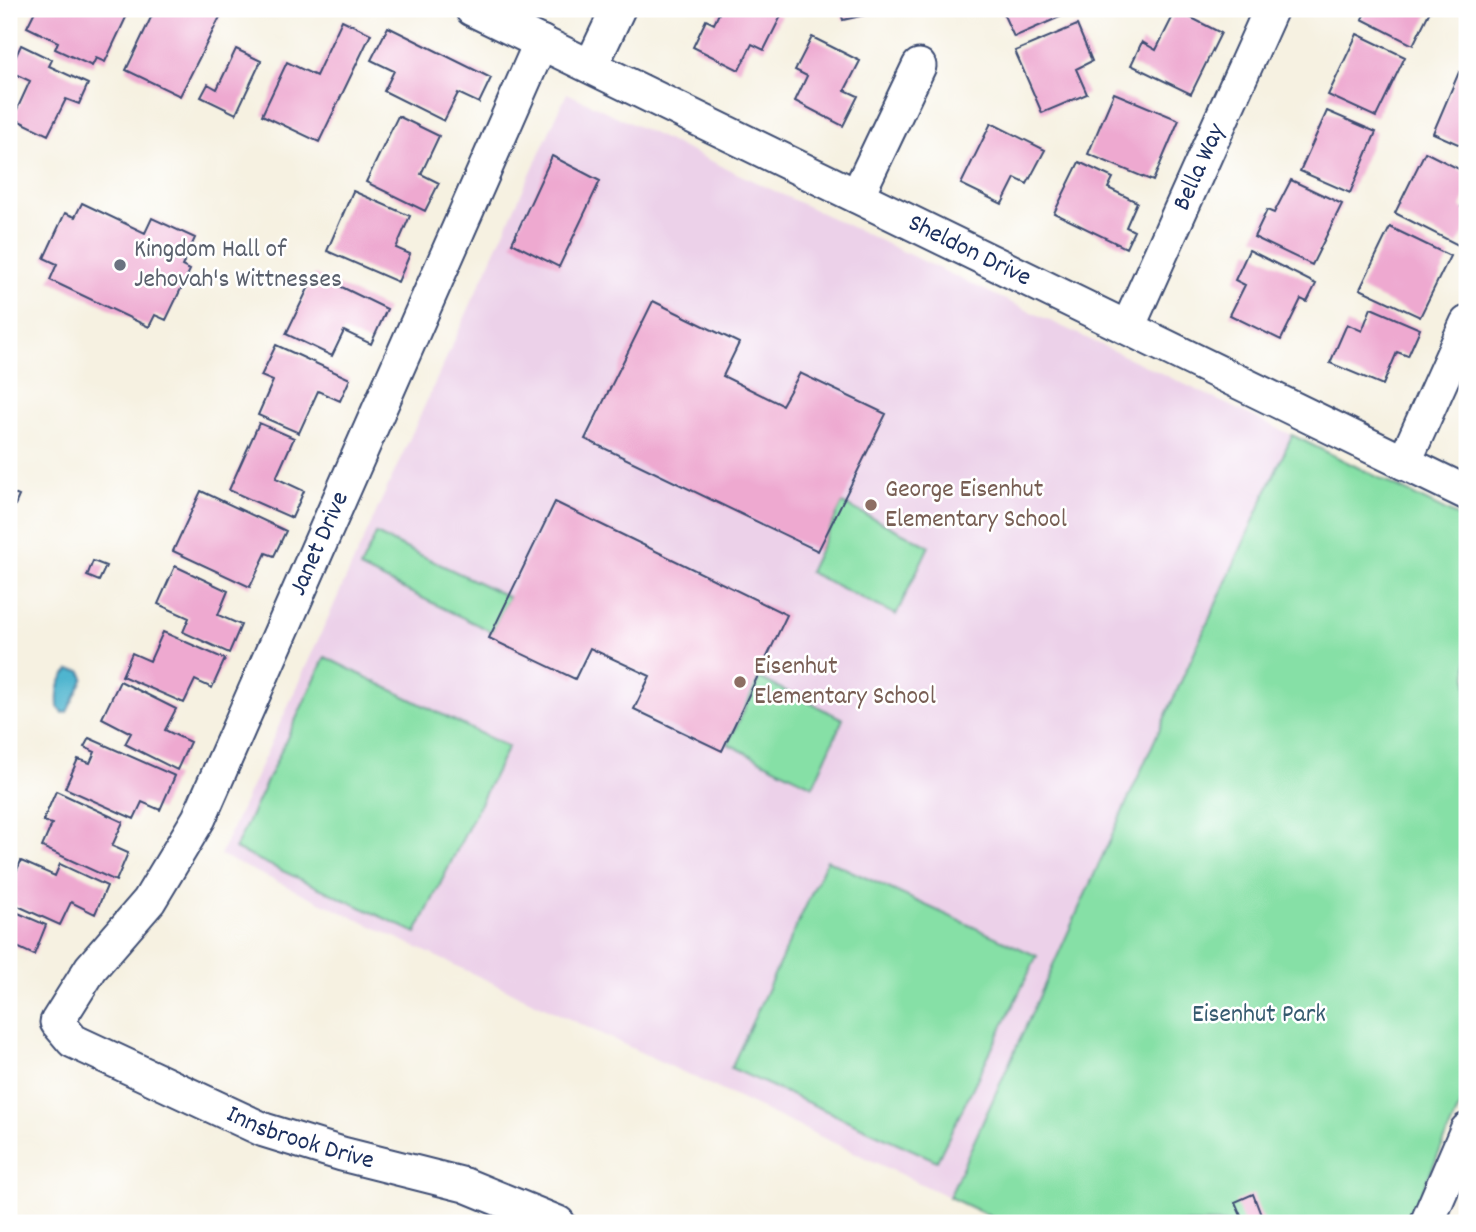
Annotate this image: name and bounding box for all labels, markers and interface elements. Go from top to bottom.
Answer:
street label: Bella Way [1164,117,1236,217]
street label: Sheldon Drive [901,205,1037,297]
place label: Kingdom Hall of Jehovah's Wittnesses [134,232,342,299]
marker: Kingdom Hall of Jehovah's Wittnesses [112,257,128,273]
place label: George Eisenhut Elementary School [885,472,1067,539]
street label: Janet Drive [281,486,359,602]
marker: George Eisenhut Elementary School [863,497,879,513]
place label: Eisenhut Elementary School [754,649,936,716]
marker: Eisenhut Elementary School [732,674,748,690]
park label: Eisenhut Park [1192,997,1326,1034]
street label: Innsbrook Drive [220,1096,378,1180]

